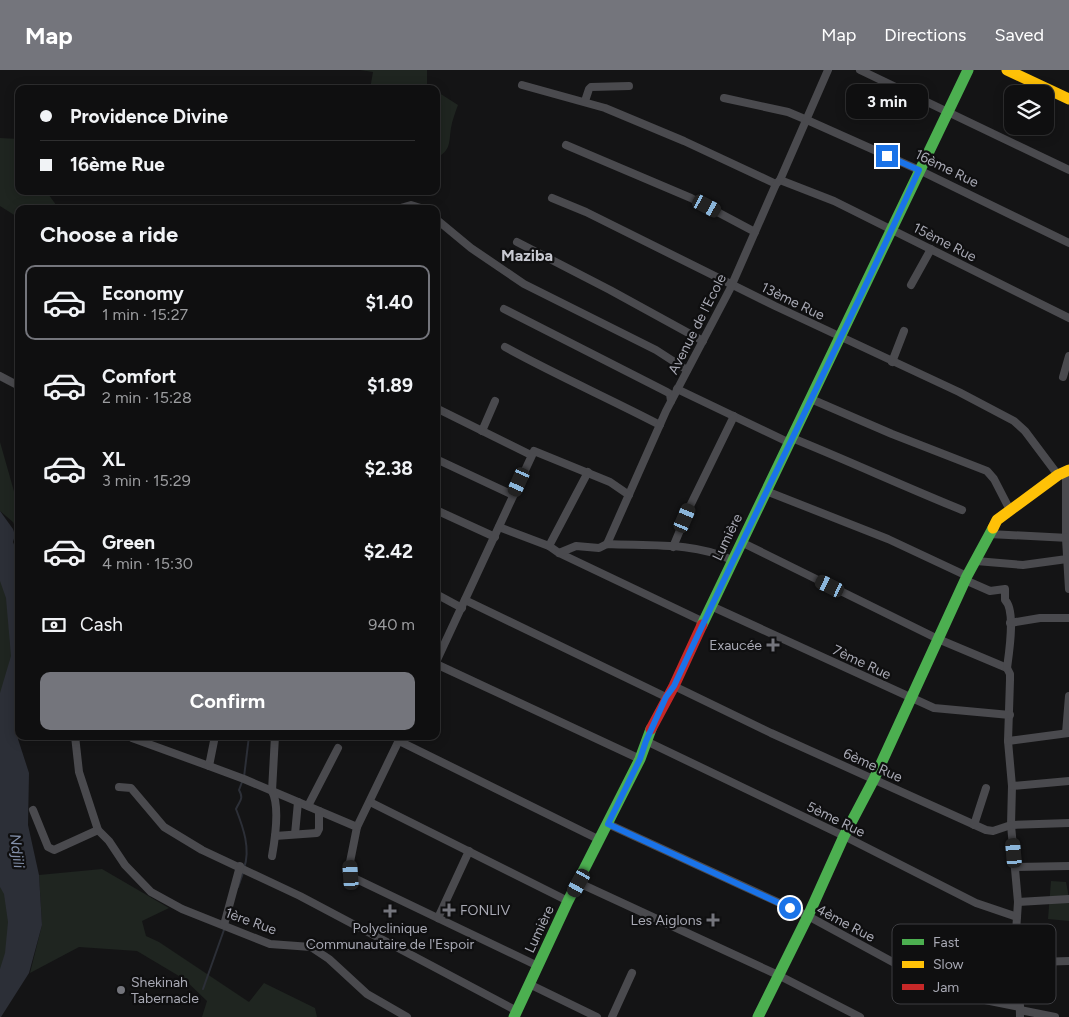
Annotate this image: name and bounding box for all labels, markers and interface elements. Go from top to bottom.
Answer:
text: Map [25,21,73,50]
text: Map [821,24,856,46]
text: Directions [884,24,966,46]
text: Saved [994,24,1044,46]
callout: 3 min [846,83,928,118]
map controls [1004,85,1054,135]
button: layers [1004,85,1054,135]
text: 3 min [867,92,907,111]
text: Providence Divine [70,105,228,128]
route end [876,145,898,167]
street label: 16ème Rue [912,146,982,191]
text: 16ème Rue [70,153,165,176]
car [690,192,723,220]
street label: 15ème Rue [910,219,980,266]
text: Choose a ride [40,221,178,248]
district label: Maziba [501,246,553,265]
street label: Avenue de l'Ecole [665,271,730,377]
street label: 13ème Rue [758,279,828,324]
icon: car [42,280,87,325]
text: Economy [102,282,184,305]
text: $1.40 [365,291,413,314]
text: 1 min · 15:27 [102,305,188,324]
icon: car [42,363,87,408]
text: Comfort [102,365,177,388]
text: $1.89 [367,374,413,397]
text: 2 min · 15:28 [102,388,192,407]
icon: car [42,446,87,491]
text: XL [102,448,125,471]
text: $2.38 [365,457,413,480]
car [506,465,531,499]
text: 3 min · 15:29 [102,471,191,490]
car [672,501,697,535]
street label: Lumière [709,511,746,564]
icon: car [42,529,87,574]
text: Green [102,531,155,554]
text: $2.42 [364,540,413,563]
text: 4 min · 15:30 [102,554,193,573]
car [813,573,846,599]
icon: cash [40,611,68,639]
text: Cash [80,613,123,636]
text: 940 m [368,615,415,634]
place label: Exaucée [709,637,762,654]
marker: Exaucée [766,638,780,652]
street label: 7ème Rue [830,642,894,683]
button: Confirm [40,672,415,730]
street label: 6ème Rue [841,745,905,786]
street label: 5ème Rue [804,798,868,841]
water label: Ndjili [6,833,28,870]
car [1005,837,1022,869]
car [342,860,359,890]
car [565,866,592,900]
route start [779,897,801,919]
street label: 4ème Rue [814,901,878,946]
place label: FONLIV [460,902,510,919]
marker: FONLIV [442,903,456,917]
street label: Lumière [521,903,558,956]
street label: 1ère Rue [223,904,279,939]
marker: Polyclinique Communautaire de l'Espoir [383,904,397,918]
place label: Les Aiglons [631,912,702,929]
marker: Les Aiglons [706,913,720,927]
place label: Polyclinique Communautaire de l'Espoir [306,920,475,953]
legend [892,924,1056,1004]
text: Fast [933,934,959,951]
text: Slow [933,956,964,973]
place label: Shekinah Tabernacle [131,974,199,1007]
text: Jam [933,979,959,996]
marker: Shekinah Tabernacle [115,984,127,996]

